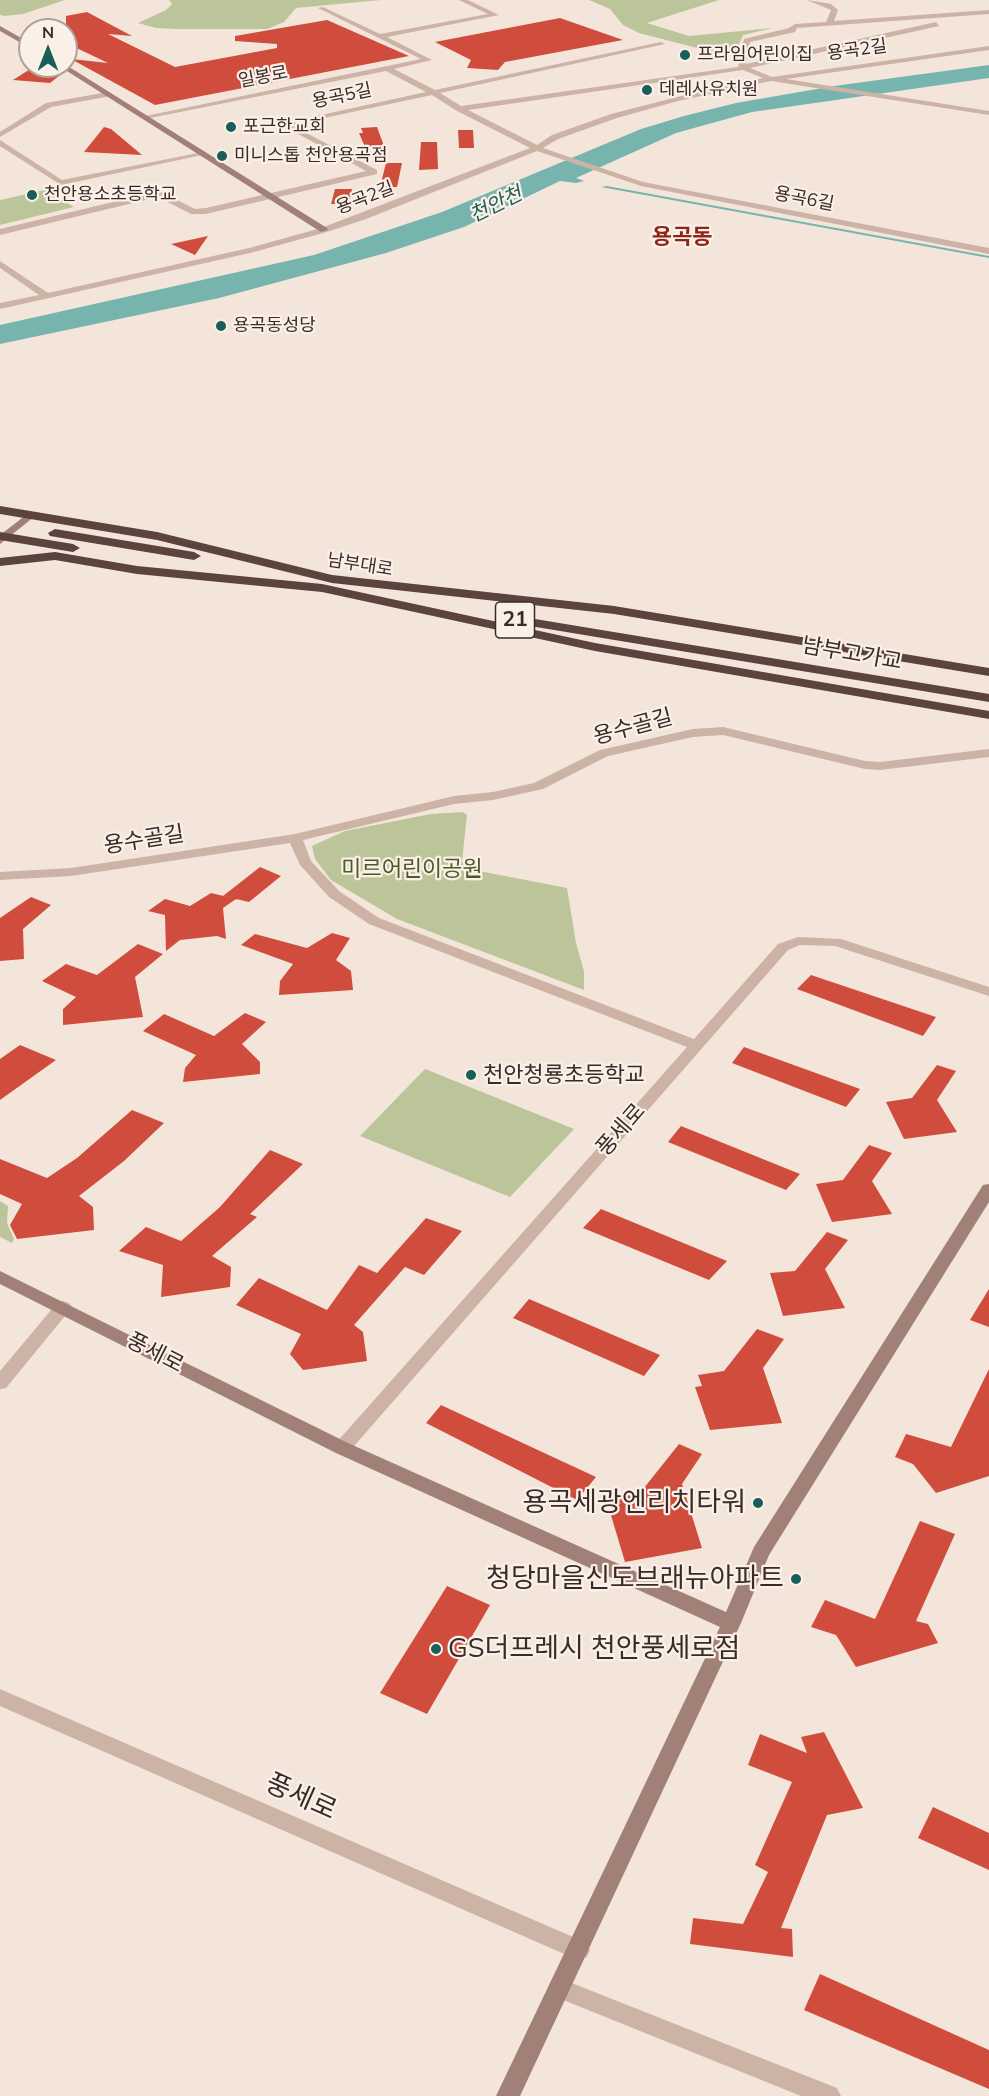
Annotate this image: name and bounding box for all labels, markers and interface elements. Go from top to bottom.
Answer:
north arrow [18,18,78,78]
text: N [42,22,54,42]
street label: 용곡2길 [826,35,888,65]
place label: 프라임어린이집 [697,44,813,66]
marker: 프라임어린이집 [678,48,692,62]
street label: 일봉로 [237,62,289,92]
street label: 용곡5길 [310,79,374,113]
place label: 데레사유치원 [659,79,758,101]
marker: 데레사유치원 [640,83,654,97]
place label: 포근한교회 [243,116,326,138]
marker: 포근한교회 [224,120,238,134]
place label: 미니스톱 천안용곡점 [234,145,388,167]
marker: 미니스톱 천안용곡점 [215,149,229,163]
street label: 용곡2길 [333,177,397,219]
water label: 천안천 [466,182,526,228]
street label: 용곡6길 [772,183,836,215]
place label: 천안용소초등학교 [44,184,176,206]
marker: 천안용소초등학교 [25,188,39,202]
district label: 용곡동 [652,224,712,250]
place label: 용곡동성당 [233,315,316,337]
marker: 용곡동성당 [214,319,228,333]
street label: 남부대로 [326,549,394,581]
road number: 21 [496,602,534,638]
street label: 남부고가교 [800,632,904,676]
street label: 용수골길 [590,704,676,750]
street label: 용수골길 [102,821,186,859]
park label: 미르어린이공원 [341,856,483,882]
place label: 천안청룡초등학교 [483,1062,645,1088]
marker: 천안청룡초등학교 [464,1068,478,1082]
street label: 풍세로 [591,1098,651,1162]
street label: 풍세로 [122,1327,188,1379]
place label: 용곡세광엔리치타워 [522,1487,746,1519]
marker: 용곡세광엔리치타워 [751,1496,765,1510]
place label: 청당마을신도브래뉴아파트 [486,1563,784,1595]
marker: 청당마을신도브래뉴아파트 [789,1572,803,1586]
place label: GS더프레시 천안풍세로점 [448,1633,740,1665]
marker: GS더프레시 천안풍세로점 [429,1642,443,1656]
street label: 풍세로 [260,1767,342,1827]

